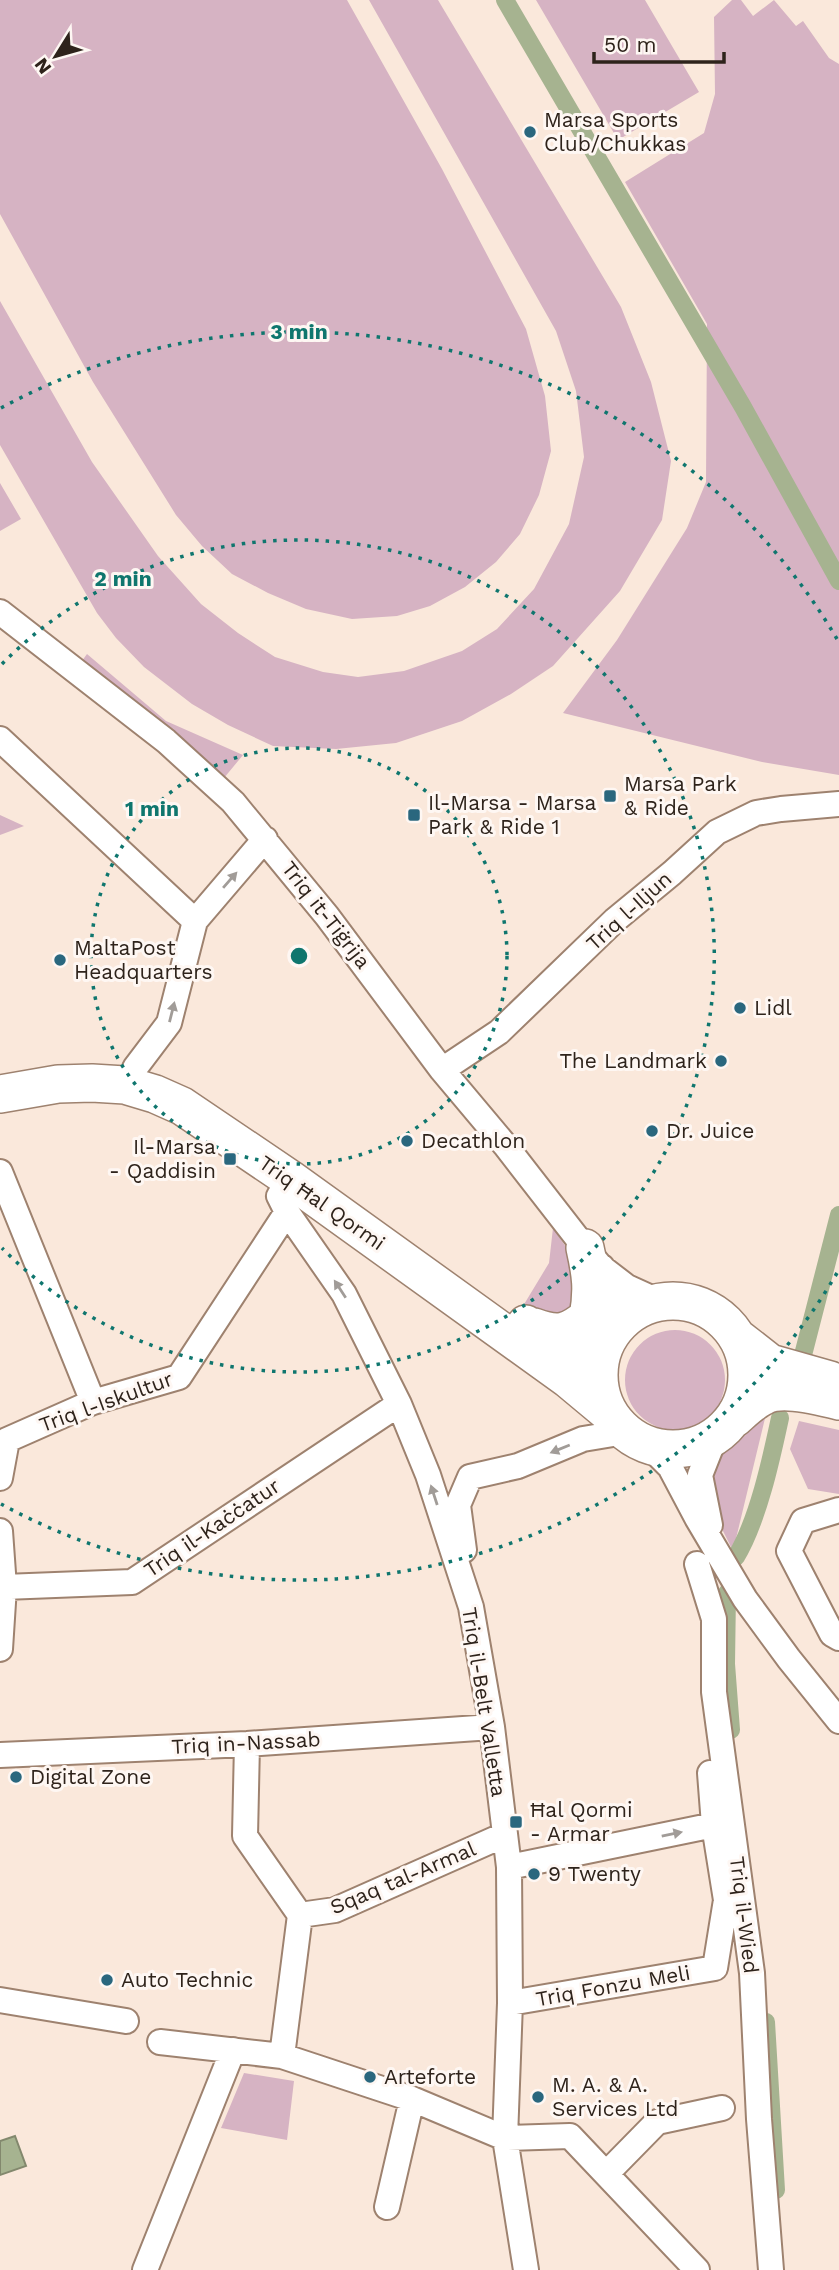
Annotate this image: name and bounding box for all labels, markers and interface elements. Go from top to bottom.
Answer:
north arrow [21,21,91,91]
scale bar [594,21,724,65]
text: 50 m [604,32,656,57]
text: N [29,53,56,78]
place label: Marsa Sports Club/Chukkas [544,107,686,156]
marker: Marsa Sports Club/Chukkas [522,124,538,140]
text: 3 min [270,319,328,344]
text: 2 min [94,566,152,591]
place label: Marsa Park & Ride [624,771,737,820]
marker: Marsa Park & Ride [602,788,618,804]
place label: Il-Marsa - Marsa Park & Ride 1 [428,790,597,839]
text: 1 min [125,796,179,821]
marker: Il-Marsa - Marsa Park & Ride 1 [406,807,422,823]
street label: Triq it-Tiġrija [277,856,376,973]
street label: Triq l-Iljun [581,866,676,955]
one-way arrow [222,871,238,889]
place label: MaltaPost Headquarters [74,935,212,984]
centre of rings [287,944,311,968]
marker: MaltaPost Headquarters [52,952,68,968]
place label: Lidl [754,995,792,1020]
marker: Lidl [732,1000,748,1016]
one-way arrow [167,1001,178,1023]
place label: The Landmark [559,1048,707,1073]
marker: The Landmark [713,1053,729,1069]
place label: Dr. Juice [666,1118,754,1143]
marker: Dr. Juice [644,1123,660,1139]
place label: Decathlon [421,1128,525,1153]
marker: Decathlon [399,1133,415,1149]
place label: Il-Marsa - Qaddisin [109,1134,216,1183]
street label: Triq Ħal Qormi [254,1150,390,1255]
marker: Il-Marsa - Qaddisin [222,1151,238,1167]
one-way arrow [333,1279,346,1299]
street label: Triq l-Iskultur [36,1366,176,1437]
one-way arrow [549,1444,570,1455]
street label: Triq il-Kaċċatur [139,1473,285,1582]
one-way arrow [428,1485,439,1506]
street label: Triq il-Belt Valletta [457,1605,512,1799]
street label: Triq in-Nassab [171,1726,321,1759]
place label: Digital Zone [30,1764,151,1789]
marker: Digital Zone [8,1769,24,1785]
place label: Ħal Qormi - Armar [530,1797,633,1846]
marker: Ħal Qormi - Armar [508,1814,524,1830]
one-way arrow [661,1828,683,1839]
street label: Sqaq tal-Armal [326,1835,480,1919]
street label: Triq il-Wied [725,1855,764,1975]
place label: 9 Twenty [548,1861,641,1886]
marker: 9 Twenty [526,1866,542,1882]
street label: Triq Fonzu Meli [534,1960,692,2011]
place label: Auto Technic [121,1967,253,1992]
marker: Auto Technic [99,1972,115,1988]
place label: Arteforte [384,2064,476,2089]
marker: Arteforte [362,2069,378,2085]
place label: M. A. & A. Services Ltd [552,2072,678,2121]
marker: M. A. & A. Services Ltd [530,2089,546,2105]

